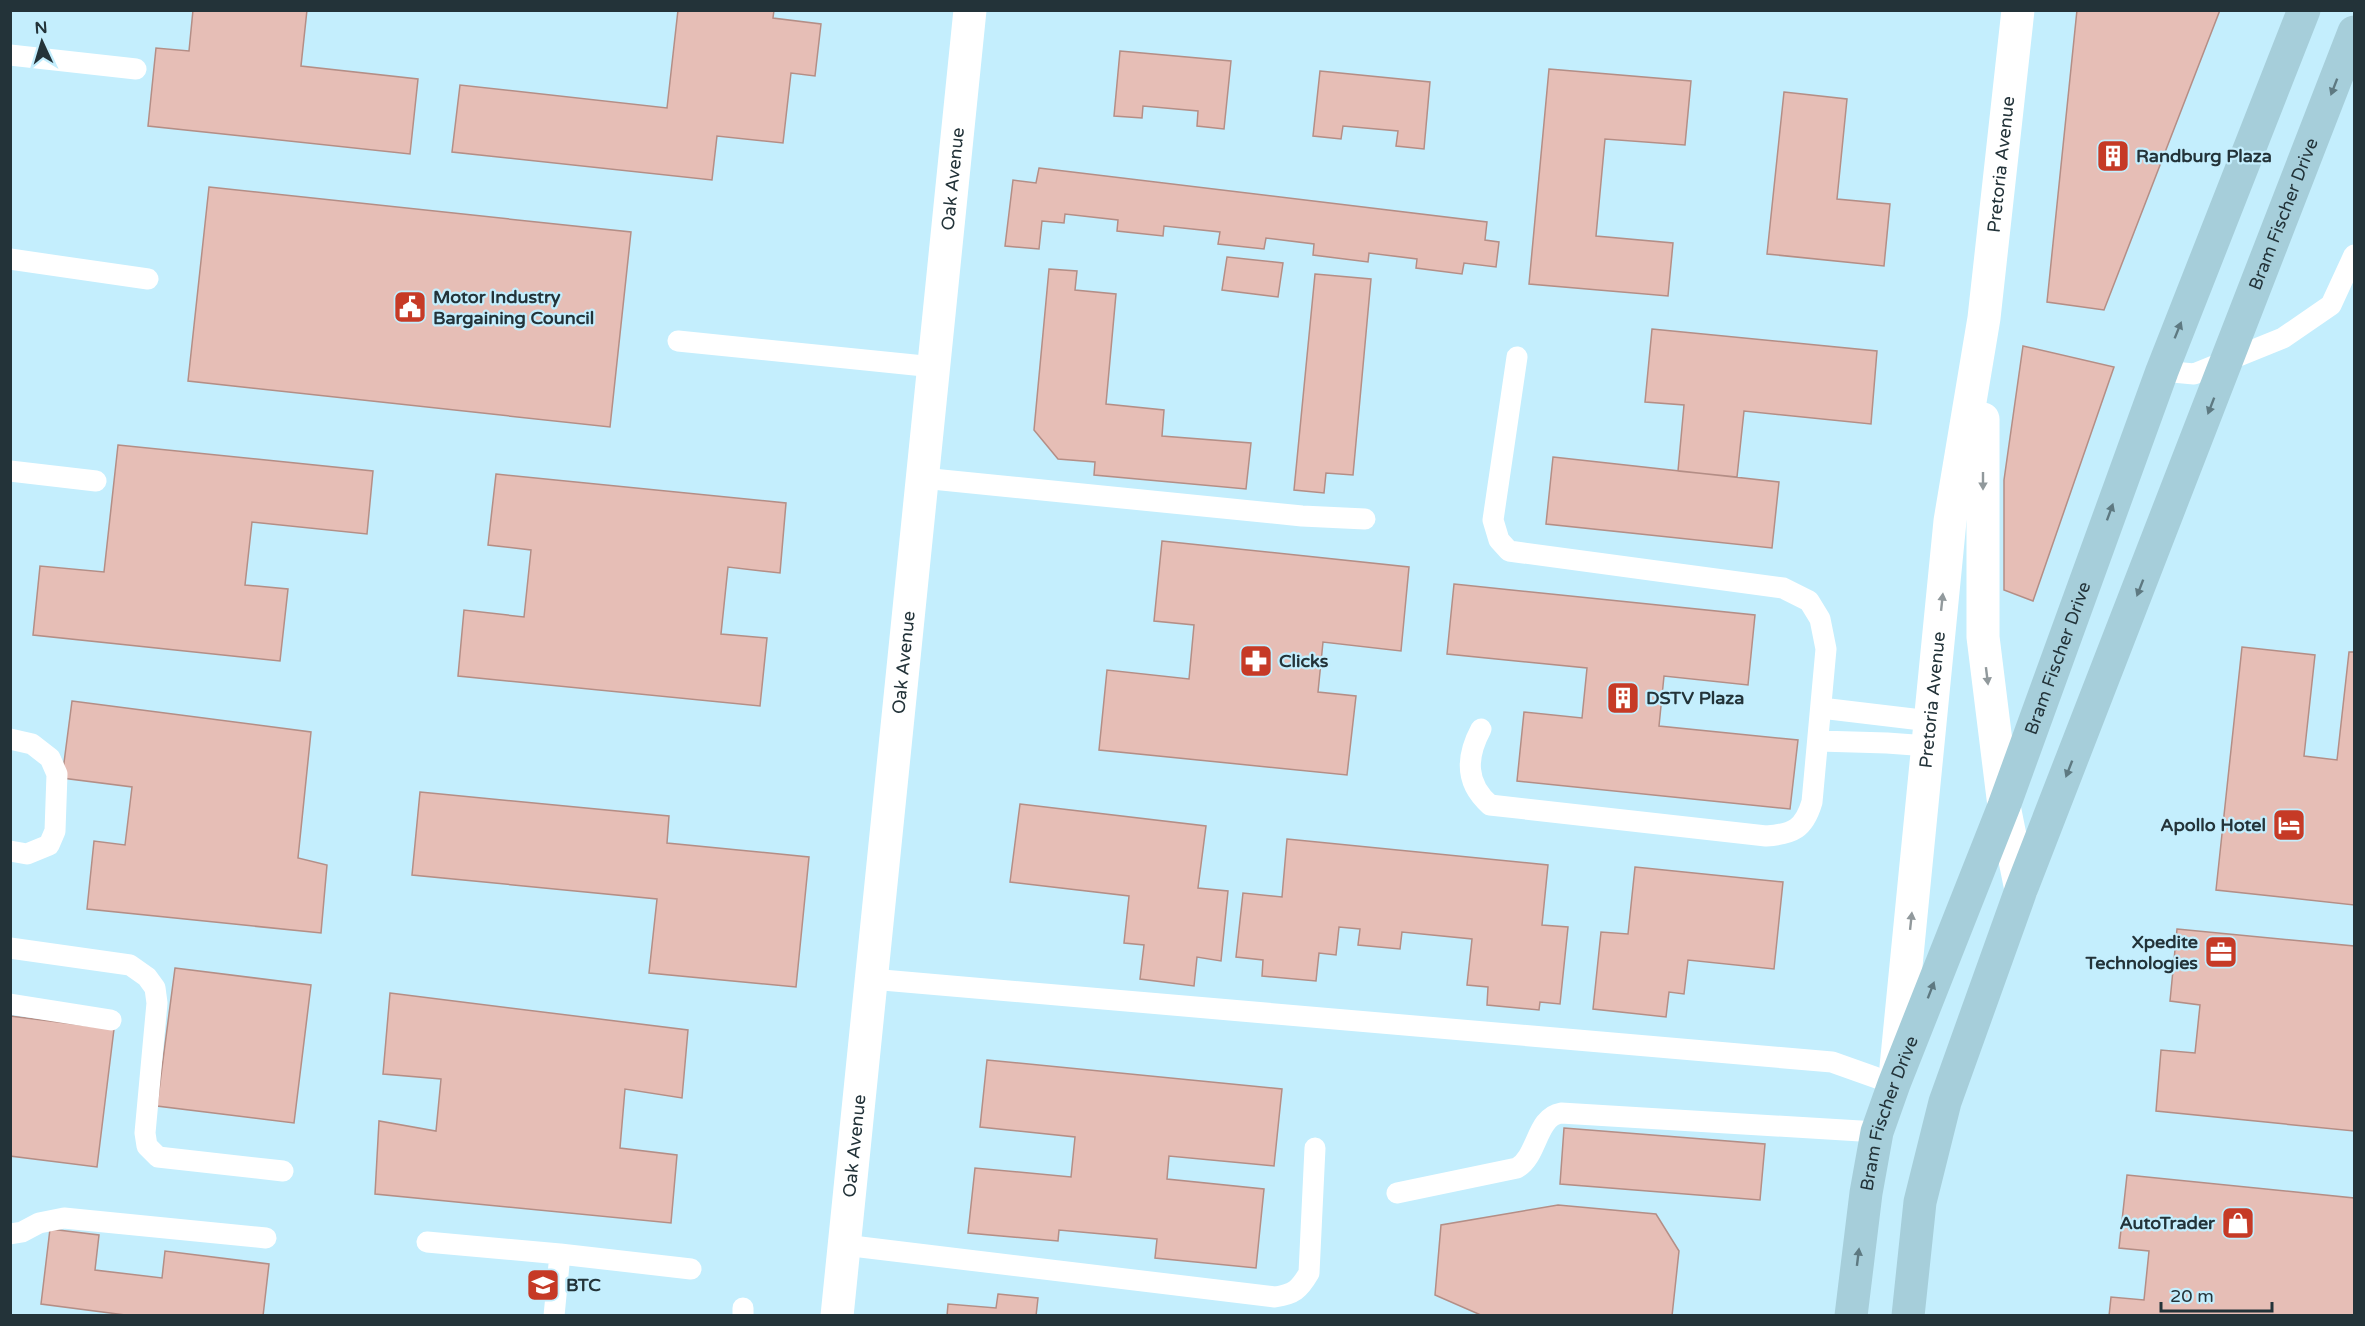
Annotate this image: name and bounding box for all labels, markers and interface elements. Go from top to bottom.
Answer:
north arrow [12,12,72,72]
text: N [34,18,48,38]
one-way arrow [2328,78,2338,96]
street label: Pretoria Avenue [1982,95,2019,234]
street label: Oak Avenue [937,126,969,231]
street label: Bram Fischer Drive [2244,135,2323,293]
building icon: Randburg Plaza [2095,138,2131,174]
place label: Randburg Plaza [2136,145,2272,167]
place label: Motor Industry Bargaining Council [433,286,594,329]
public building icon: Motor Industry Bargaining Council [392,289,428,325]
one-way arrow [2174,320,2184,338]
one-way arrow [2205,397,2215,415]
one-way arrow [1978,472,1988,491]
one-way arrow [2106,503,2116,521]
street label: Bram Fischer Drive [2020,579,2096,738]
one-way arrow [2135,579,2145,597]
one-way arrow [1937,592,1947,611]
street label: Oak Avenue [887,610,920,715]
street label: Pretoria Avenue [1915,630,1950,769]
pharmacy icon: Clicks [1238,643,1274,679]
place label: Clicks [1279,650,1329,672]
one-way arrow [1983,667,1992,686]
building icon: DSTV Plaza [1605,680,1641,716]
place label: DSTV Plaza [1646,687,1744,709]
one-way arrow [2064,761,2074,779]
hotel icon: Apollo Hotel [2271,807,2307,843]
place label: Apollo Hotel [2160,814,2266,836]
one-way arrow [1906,912,1915,931]
place label: Xpedite Technologies [2084,931,2198,974]
office icon: Xpedite Technologies [2203,934,2239,970]
one-way arrow [1926,980,1936,998]
street label: Bram Fischer Drive [1856,1033,1923,1193]
street label: Oak Avenue [838,1093,871,1198]
shop icon: AutoTrader [2220,1205,2256,1241]
place label: AutoTrader [2119,1212,2216,1234]
one-way arrow [1854,1248,1863,1267]
school or university icon: BTC [525,1267,561,1303]
place label: BTC [566,1274,601,1296]
scale bar [2161,1275,2272,1313]
text: 20 m [2170,1285,2214,1307]

